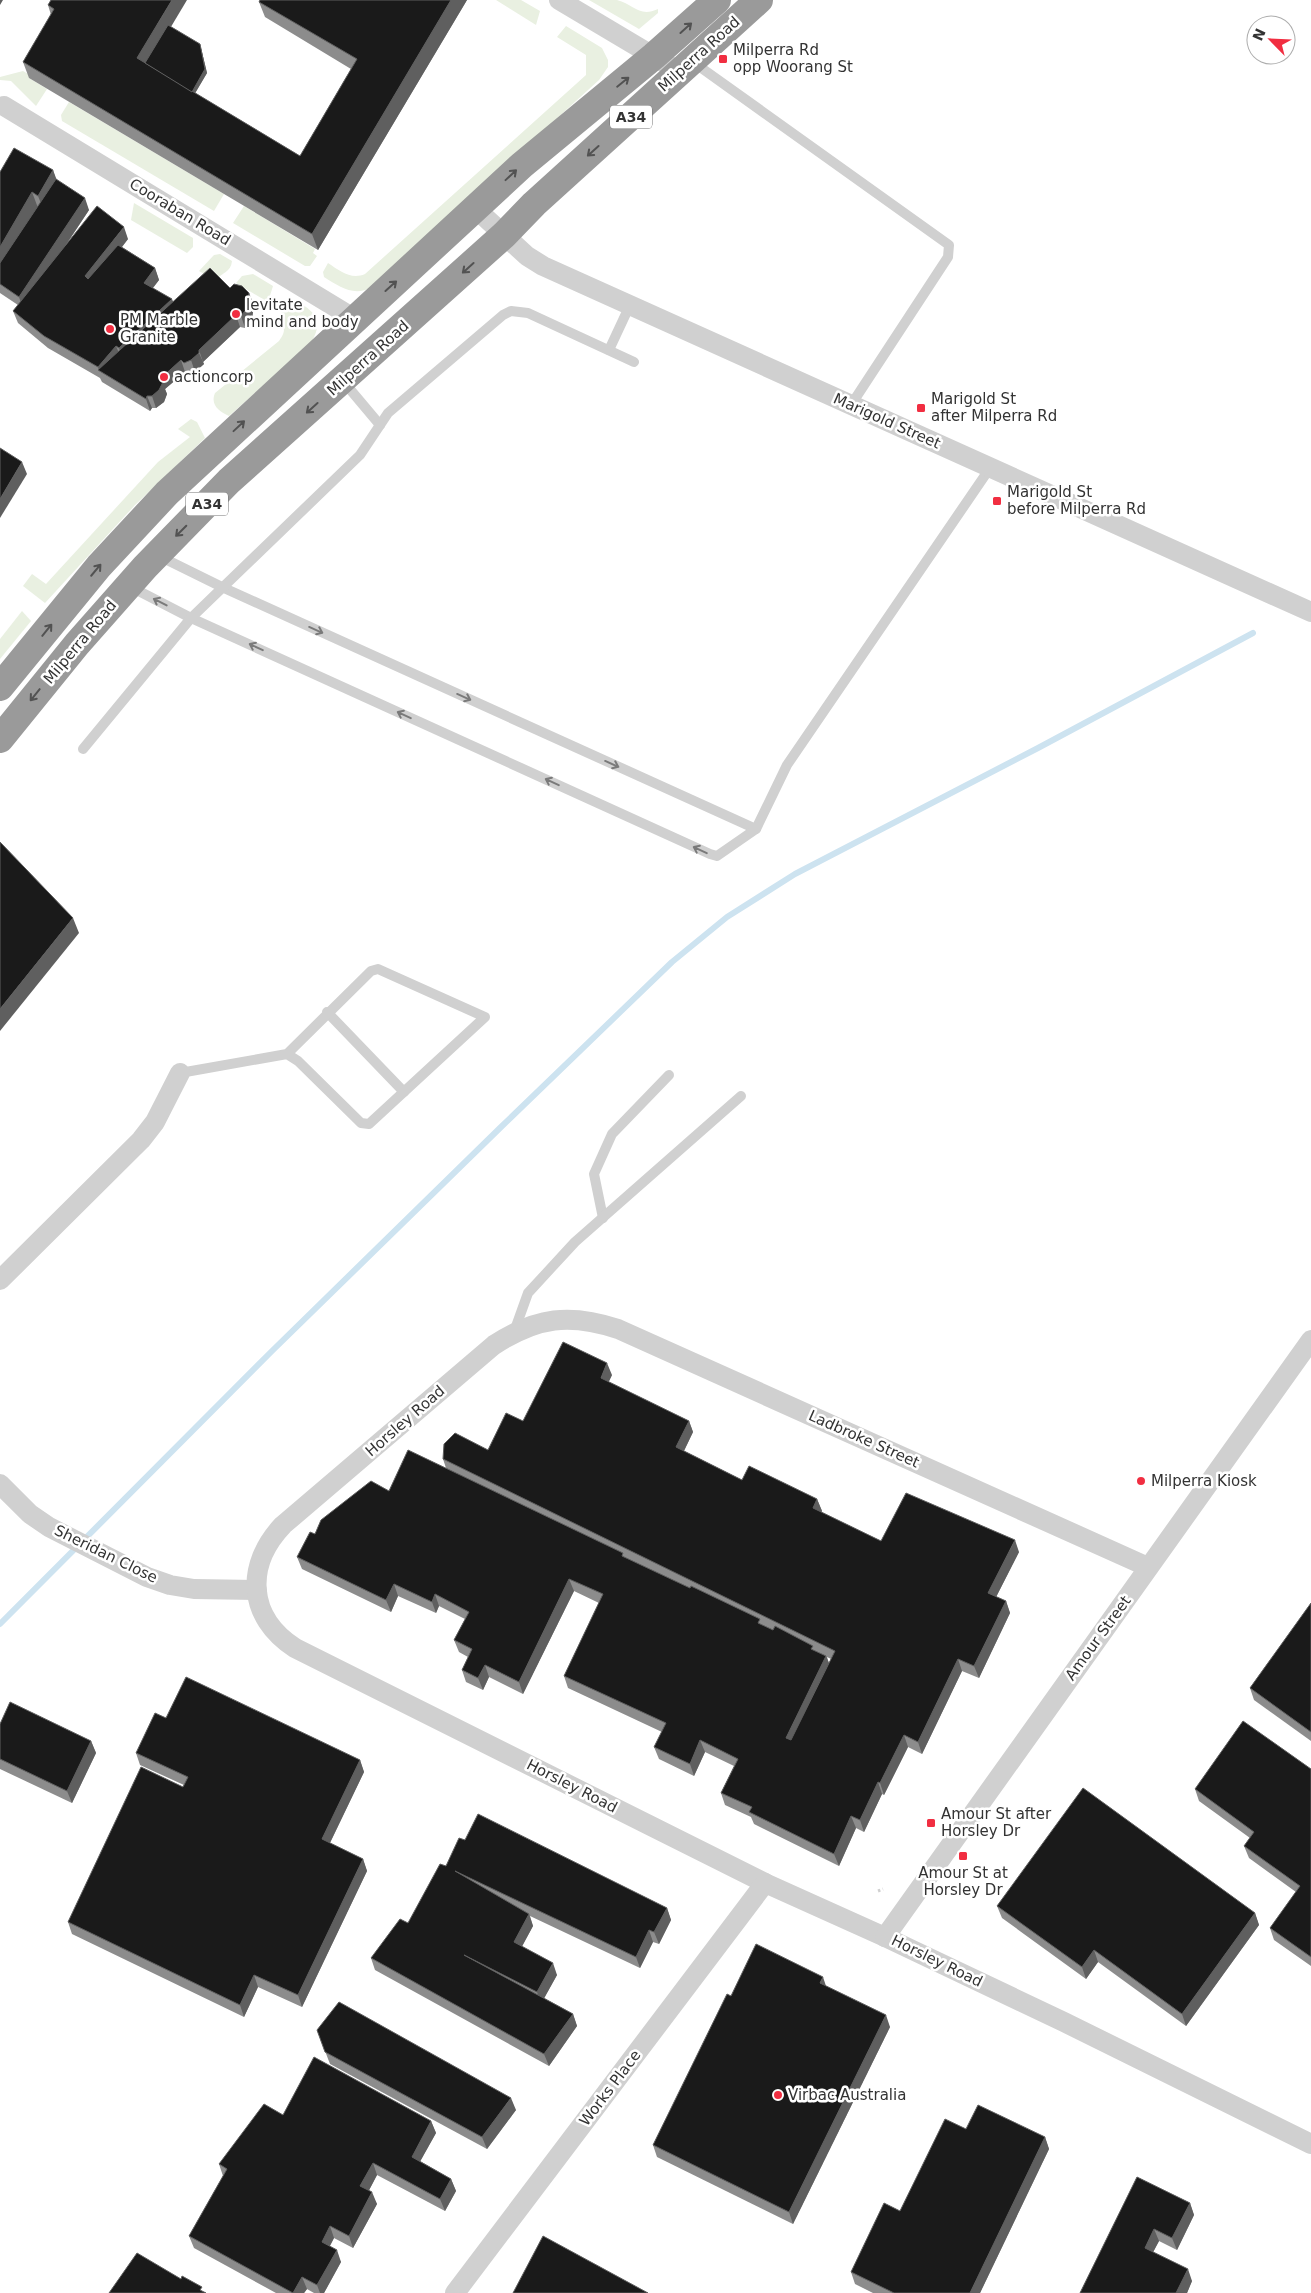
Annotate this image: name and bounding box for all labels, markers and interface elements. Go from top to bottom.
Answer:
street label: Milperra Road [654,13,744,95]
north arrow [1246,15,1296,65]
one-way arrow [679,22,692,34]
text: N [1249,26,1269,43]
place label: Milperra Rd opp Woorang St [733,41,853,76]
marker: Milperra Rd opp Woorang St [717,53,729,65]
one-way arrow [616,76,629,87]
road number: A34 [610,105,652,128]
one-way arrow [587,145,600,157]
one-way arrow [505,169,518,181]
street label: Cooraban Road [126,175,234,249]
one-way arrow [461,262,474,274]
one-way arrow [384,280,397,291]
place label: levitate mind and body [246,296,359,331]
marker: levitate mind and body [230,308,242,320]
place label: PM Marble Granite [120,311,198,346]
street label: Milperra Road [323,317,413,399]
marker: PM Marble Granite [104,323,116,335]
place label: actioncorp [174,368,253,386]
marker: actioncorp [158,371,170,383]
street label: Marigold Street [831,389,943,453]
place label: Marigold St after Milperra Rd [931,390,1057,425]
one-way arrow [306,402,319,414]
marker: Marigold St after Milperra Rd [915,402,927,414]
one-way arrow [232,420,245,432]
place label: Marigold St before Milperra Rd [1007,483,1146,518]
road number: A34 [186,492,228,516]
marker: Marigold St before Milperra Rd [991,495,1003,507]
one-way arrow [175,524,187,537]
one-way arrow [91,563,102,576]
street label: Milperra Road [40,596,120,688]
one-way arrow [153,597,168,606]
one-way arrow [41,624,52,637]
one-way arrow [308,626,323,635]
one-way arrow [249,642,264,652]
one-way arrow [30,688,41,701]
one-way arrow [456,692,471,702]
one-way arrow [397,710,412,719]
one-way arrow [604,759,619,769]
one-way arrow [545,777,560,787]
one-way arrow [693,844,708,854]
street label: Horsley Road [362,1382,448,1460]
street label: Ladbroke Street [806,1407,922,1472]
place label: Milperra Kiosk [1151,1472,1257,1490]
marker: Milperra Kiosk [1135,1475,1147,1487]
street label: Sheridan Close [52,1521,160,1587]
street label: Amour Street [1061,1592,1135,1684]
street label: Horsley Road [524,1755,620,1817]
place label: Amour St after Horsley Dr [941,1805,1052,1840]
marker: Amour St after Horsley Dr [925,1817,937,1829]
marker: Amour St at Horsley Dr [957,1850,969,1862]
place label: Amour St at Horsley Dr [918,1864,1008,1899]
street label: Horsley Road [889,1931,985,1991]
street label: Works Place [576,2046,644,2130]
place label: Virbac Australia [788,2086,906,2104]
marker: Virbac Australia [772,2089,784,2101]

